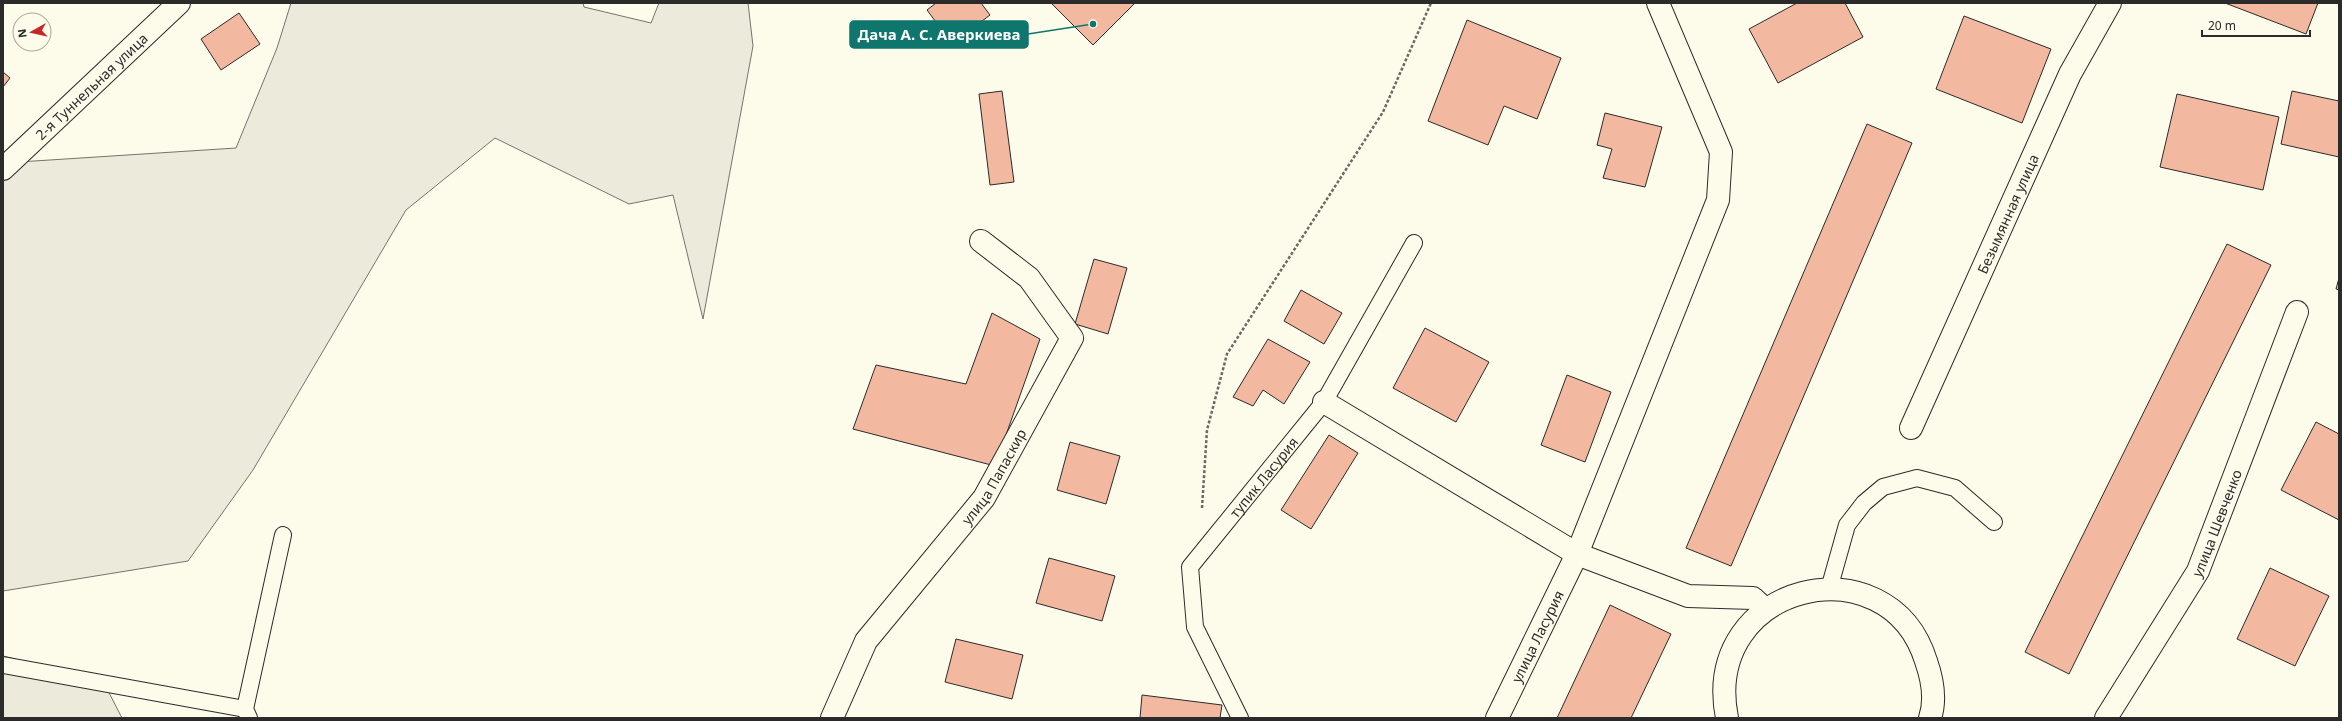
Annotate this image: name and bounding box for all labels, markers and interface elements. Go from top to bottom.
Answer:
north arrow [12,12,52,52]
scale bar [2202,12,2310,38]
text: 20 m [2208,17,2236,34]
callout: Дача А. С. Аверкиева [850,21,1028,48]
text: Дача А. С. Аверкиева [858,24,1020,44]
text: N [14,28,30,39]
street label: 2-я Туннельная улица [31,28,151,144]
street label: Безымянная улица [1972,151,2042,276]
street label: улица Папаскир [957,425,1030,528]
street label: тупик Ласурия [1225,432,1302,521]
street label: улица Шевченко [2187,466,2246,580]
street label: улица Ласурия [1506,587,1567,685]

